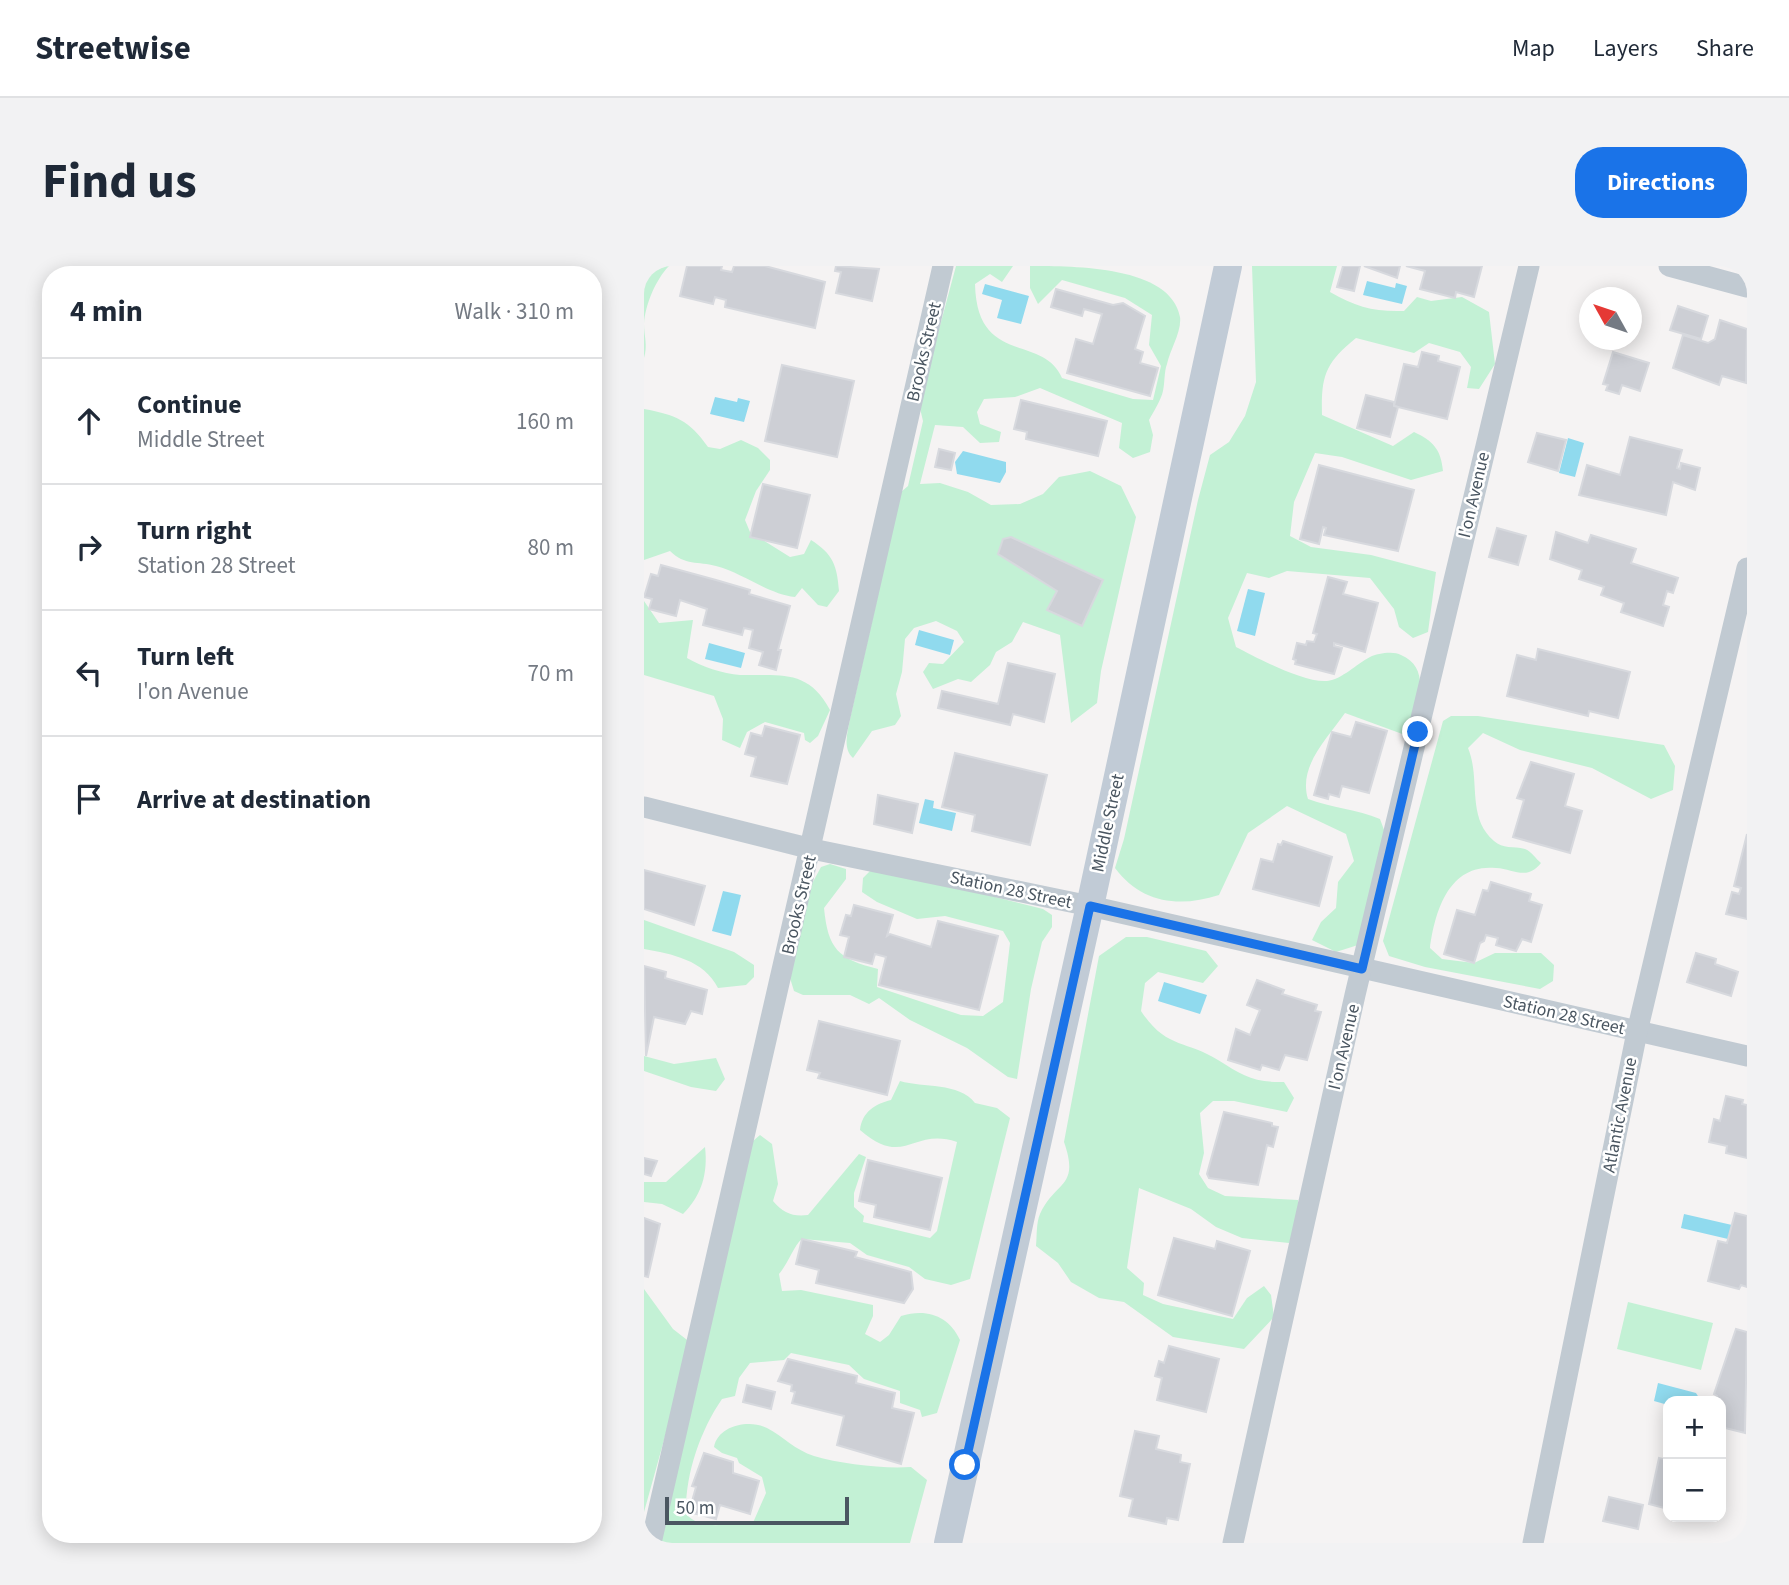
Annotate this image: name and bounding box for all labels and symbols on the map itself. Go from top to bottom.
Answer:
north arrow [1579,287,1642,350]
street label: Brooks Street [900,300,948,404]
street label: I'on Avenue [1452,450,1496,540]
route end [1402,716,1433,747]
street label: Middle Street [1085,772,1131,874]
street label: Brooks Street [775,853,823,957]
street label: Station 28 Street [948,865,1074,915]
street label: Station 28 Street [1501,989,1627,1041]
street label: I'on Avenue [1322,1002,1366,1092]
street label: Atlantic Avenue [1597,1055,1643,1175]
route start [949,1449,980,1480]
scale bar [665,1494,849,1526]

